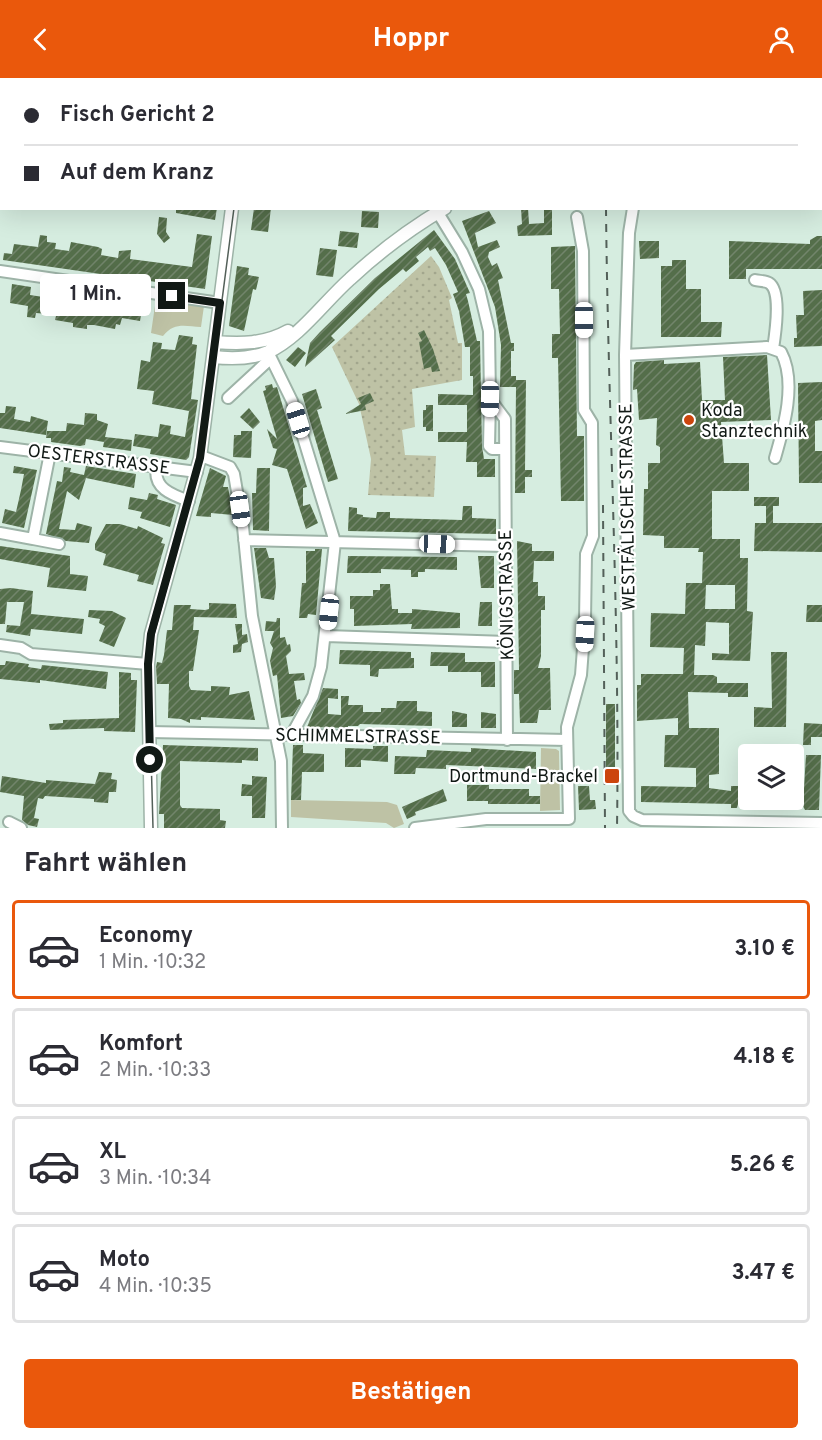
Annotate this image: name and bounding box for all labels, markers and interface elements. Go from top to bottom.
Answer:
text: Hoppr [373,22,449,56]
icon: back [24,23,57,56]
icon: person [765,23,798,56]
text: Fisch Gericht 2 [60,102,215,129]
text: Auf dem Kranz [60,160,214,187]
callout: 1 Min. [40,275,151,317]
text: 1 Min. [70,282,121,308]
route end [158,282,185,309]
car [575,302,593,338]
car [481,381,499,417]
car [284,400,312,440]
place label: Koda Stanztechnik [701,400,807,444]
street label: WESTFÄLISCHE STRASSE [613,403,642,611]
marker: Koda Stanztechnik [682,413,696,427]
street label: OESTERSTRASSE [26,440,171,481]
car [229,490,251,528]
street label: KÖNIGSTRASSE [493,529,520,661]
car [419,534,455,554]
car [318,593,340,631]
car [575,616,595,652]
street label: SCHIMMELSTRASSE [275,725,441,750]
map controls [738,744,804,810]
button: layers [738,744,804,810]
route start [136,746,163,773]
place label: Dortmund-Brackel [449,766,598,789]
marker: Dortmund-Brackel [603,767,621,785]
text: Fahrt wählen [24,847,187,881]
icon: car [27,923,81,977]
text: Economy [99,923,193,950]
text: 3.10 € [734,936,795,963]
text: 1 Min. · 10:32 [99,950,206,976]
icon: car [27,1031,81,1085]
text: Komfort [99,1031,183,1058]
text: 4.18 € [733,1044,795,1071]
text: 2 Min. · 10:33 [99,1058,211,1084]
icon: car [27,1139,81,1193]
text: XL [99,1139,126,1166]
text: 5.26 € [730,1152,795,1179]
text: 3 Min. · 10:34 [99,1166,211,1192]
icon: car [27,1247,81,1301]
text: Moto [99,1247,150,1274]
text: 3.47 € [732,1260,795,1287]
text: 4 Min. · 10:35 [99,1274,212,1300]
button: Bestätigen [24,1359,798,1428]

